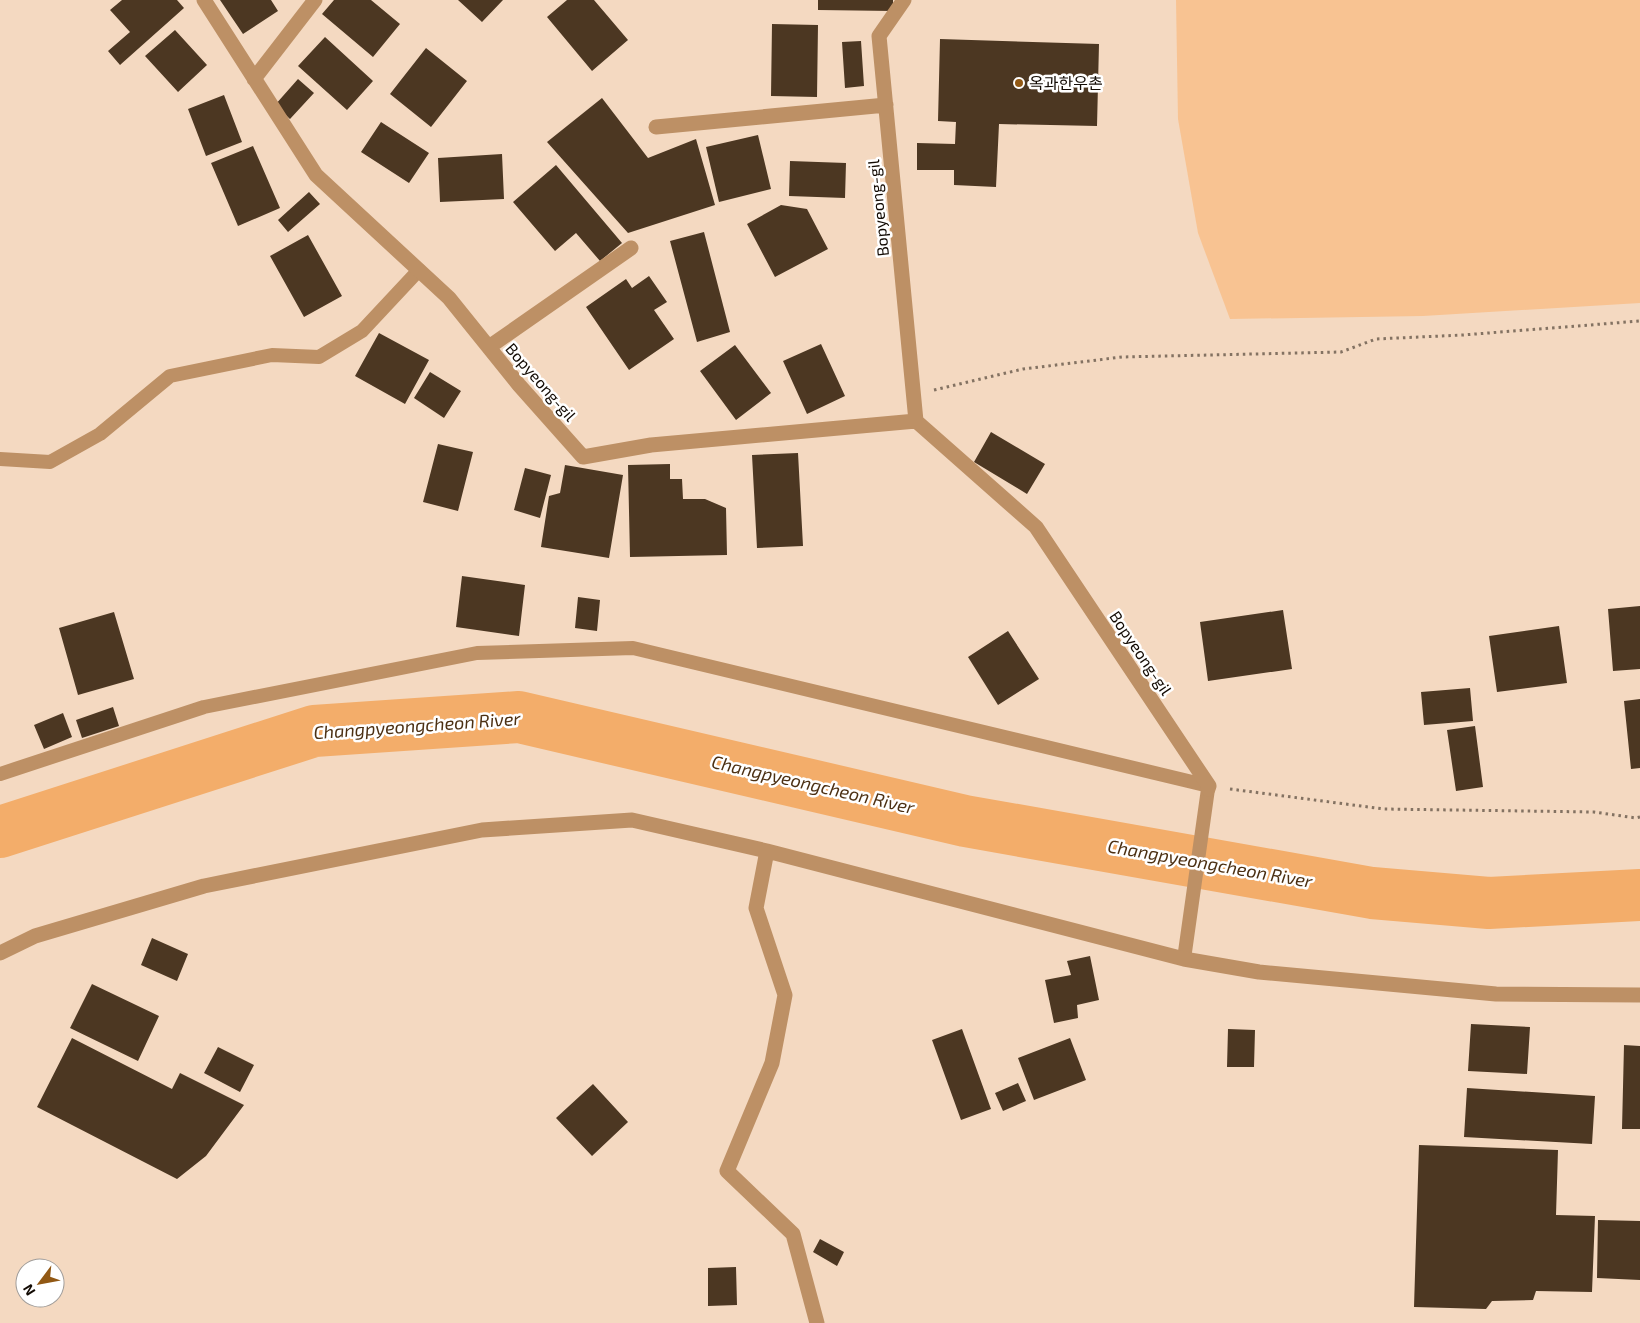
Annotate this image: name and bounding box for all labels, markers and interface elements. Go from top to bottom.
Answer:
place label: 옥과한우촌 [1029,73,1103,92]
marker: 옥과한우촌 [1013,77,1025,89]
street label: Bopyeong-gil [863,158,892,257]
street label: Bopyeong-gil [502,339,581,425]
street label: Bopyeong-gil [1106,607,1177,699]
water label: Changpyeongcheon River [313,707,522,743]
water label: Changpyeongcheon River [710,750,918,818]
water label: Changpyeongcheon River [1106,834,1315,892]
north arrow [15,1258,65,1308]
text: N [19,1281,38,1299]

